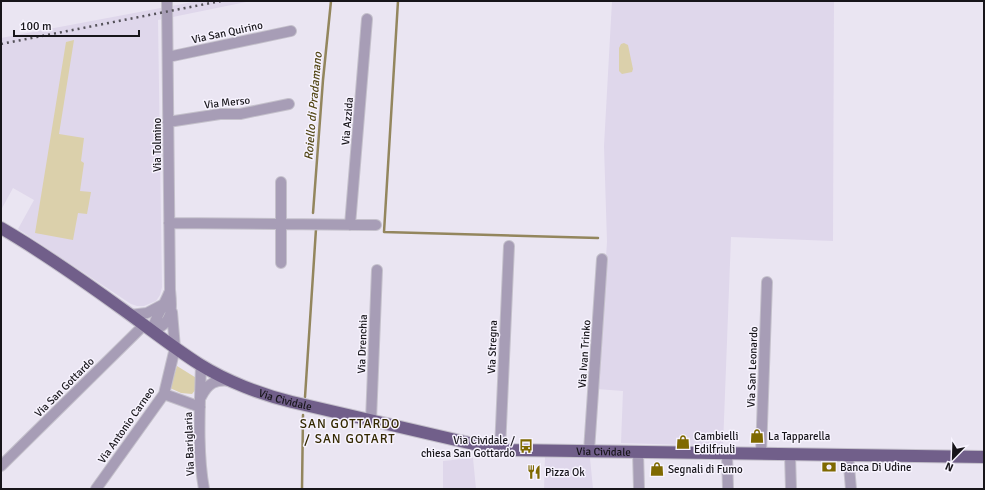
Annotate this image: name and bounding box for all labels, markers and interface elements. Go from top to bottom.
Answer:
scale bar [14,12,139,38]
text: 100 m [20,19,52,34]
street label: Via San Quirino [190,19,264,46]
water label: Roiello di Pradamano [301,51,326,161]
street label: Via Merso [203,94,251,111]
street label: Via Azzida [339,96,356,146]
street label: Via Tolmino [151,118,164,172]
street label: Via Drenchia [355,314,370,374]
street label: Via Stregna [485,319,500,374]
street label: Via Ivan Trinko [576,319,593,389]
street label: Via San Leonardo [745,326,760,408]
street label: Via San Gottardo [32,355,97,420]
street label: Via Antonio Carneo [95,384,158,466]
street label: Via Cividale [257,387,313,413]
street label: Via Bariglaria [182,411,197,476]
district label: SAN GOTTARDO / SAN GOTART [300,416,400,447]
shop icon: La Tapparella [749,428,765,444]
place label: Cambielli Edilfriuli [694,430,738,456]
place label: La Tapparella [768,430,831,443]
place label: Via Cividale / chiesa San Gottardo [421,434,515,460]
shop icon: Cambielli Edilfriuli [675,434,691,450]
bus stop icon: Via Cividale / chiesa San Gottardo [518,438,534,454]
north arrow [933,438,973,478]
street label: Via Cividale [576,445,631,459]
bank icon: Banca Di Udine [821,459,837,475]
text: N [943,459,955,474]
shop icon: Segnali di Fumo [649,461,665,477]
place label: Banca Di Udine [840,461,912,474]
place label: Segnali di Fumo [668,463,743,476]
restaurant icon: Pizza Ok [526,464,542,480]
place label: Pizza Ok [545,466,585,479]

